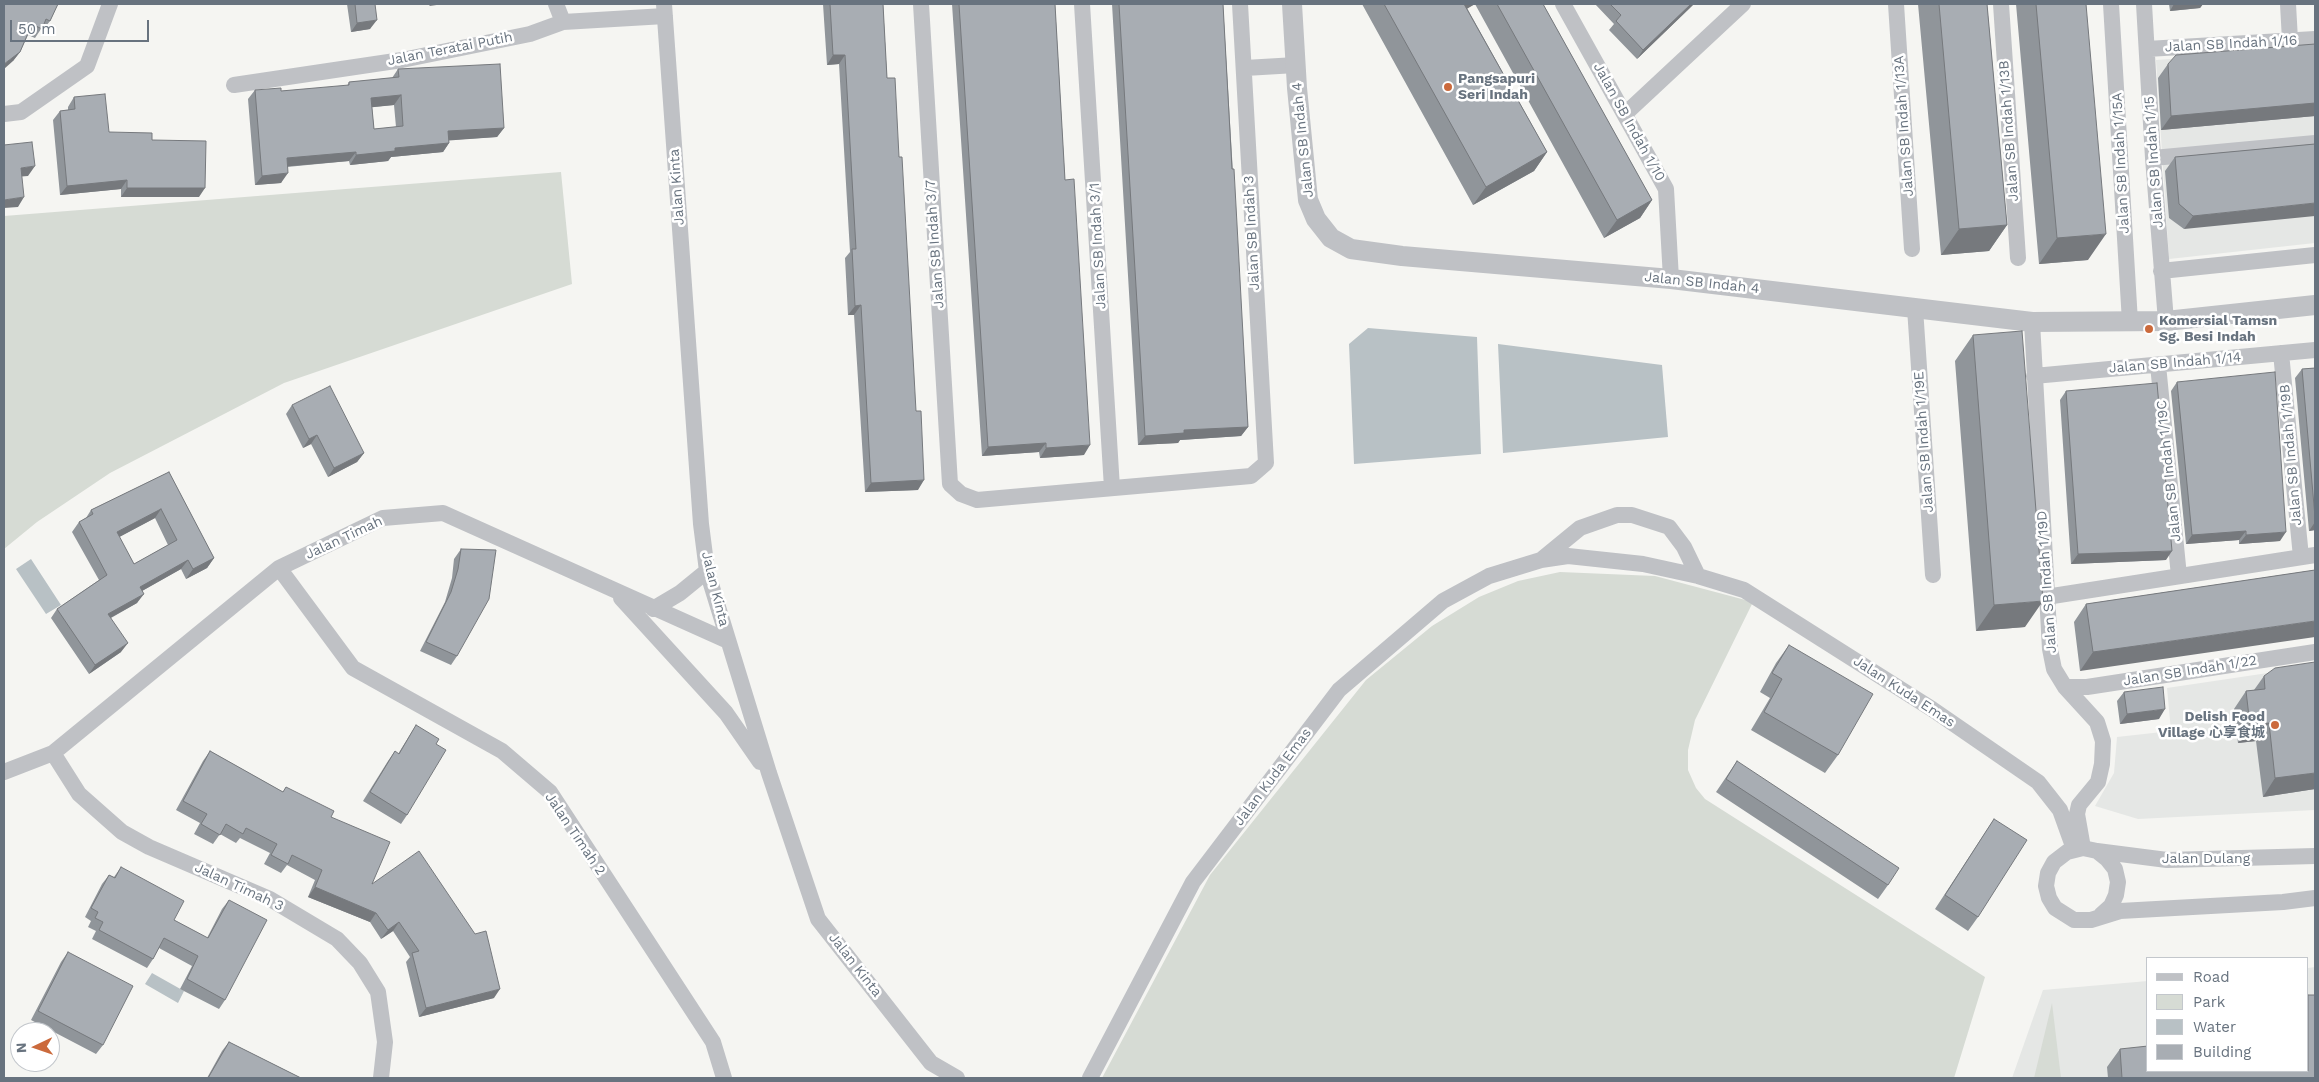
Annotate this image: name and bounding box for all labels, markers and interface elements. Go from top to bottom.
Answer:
scale bar [12,10,151,42]
text: 50 m [18,20,55,38]
street label: Jalan Teratai Putih [386,29,514,69]
street label: Jalan SB Indah 1/16 [2164,32,2298,56]
street label: Jalan SB Indah 1/13A [1891,55,1917,197]
street label: Jalan SB Indah 1/10 [1589,60,1669,184]
street label: Jalan SB Indah 1/13B [1996,60,2022,202]
place label: Pangsapuri Seri Indah [1458,71,1535,104]
marker: Pangsapuri Seri Indah [1442,81,1454,93]
street label: Jalan SB Indah 4 [1289,82,1317,198]
street label: Jalan SB Indah 1/15A [2109,92,2133,234]
street label: Jalan SB Indah 1/15 [2141,95,2167,229]
street label: Jalan Kinta [666,148,688,226]
street label: Jalan SB Indah 3 [1241,175,1263,291]
street label: Jalan SB Indah 3/7 [922,179,948,309]
street label: Jalan SB Indah 3/1 [1086,182,1110,310]
street label: Jalan SB Indah 4 [1644,269,1760,297]
place label: Komersial Tamsn Sg. Besi Indah [2159,313,2277,346]
marker: Komersial Tamsn Sg. Besi Indah [2143,323,2155,335]
street label: Jalan SB Indah 1/14 [2108,349,2242,377]
street label: Jalan SB Indah 1/19E [1911,371,1937,513]
street label: Jalan SB Indah 1/19B [2276,384,2306,526]
street label: Jalan SB Indah 1/19C [2153,399,2185,543]
street label: Jalan SB Indah 1/19D [2034,510,2060,654]
street label: Jalan Timah [303,513,385,563]
street label: Jalan Kinta [698,550,732,628]
street label: Jalan SB Indah 1/22 [2122,652,2258,690]
street label: Jalan Kuda Emas [1850,653,1958,731]
place label: Delish Food Village 心享食城 [2158,709,2265,742]
marker: Delish Food Village 心享食城 [2269,719,2281,731]
street label: Jalan Kuda Emas [1231,725,1315,829]
street label: Jalan Timah 2 [541,789,609,879]
street label: Jalan Dulang [2162,851,2250,867]
street label: Jalan Timah 3 [192,859,286,915]
street label: Jalan Kinta [825,930,885,1000]
legend [2146,957,2309,1072]
text: Road [2193,968,2230,986]
text: Park [2193,993,2225,1011]
text: Water [2193,1018,2236,1036]
north arrow [10,1022,60,1072]
text: N [13,1042,29,1053]
text: Building [2193,1043,2251,1061]

